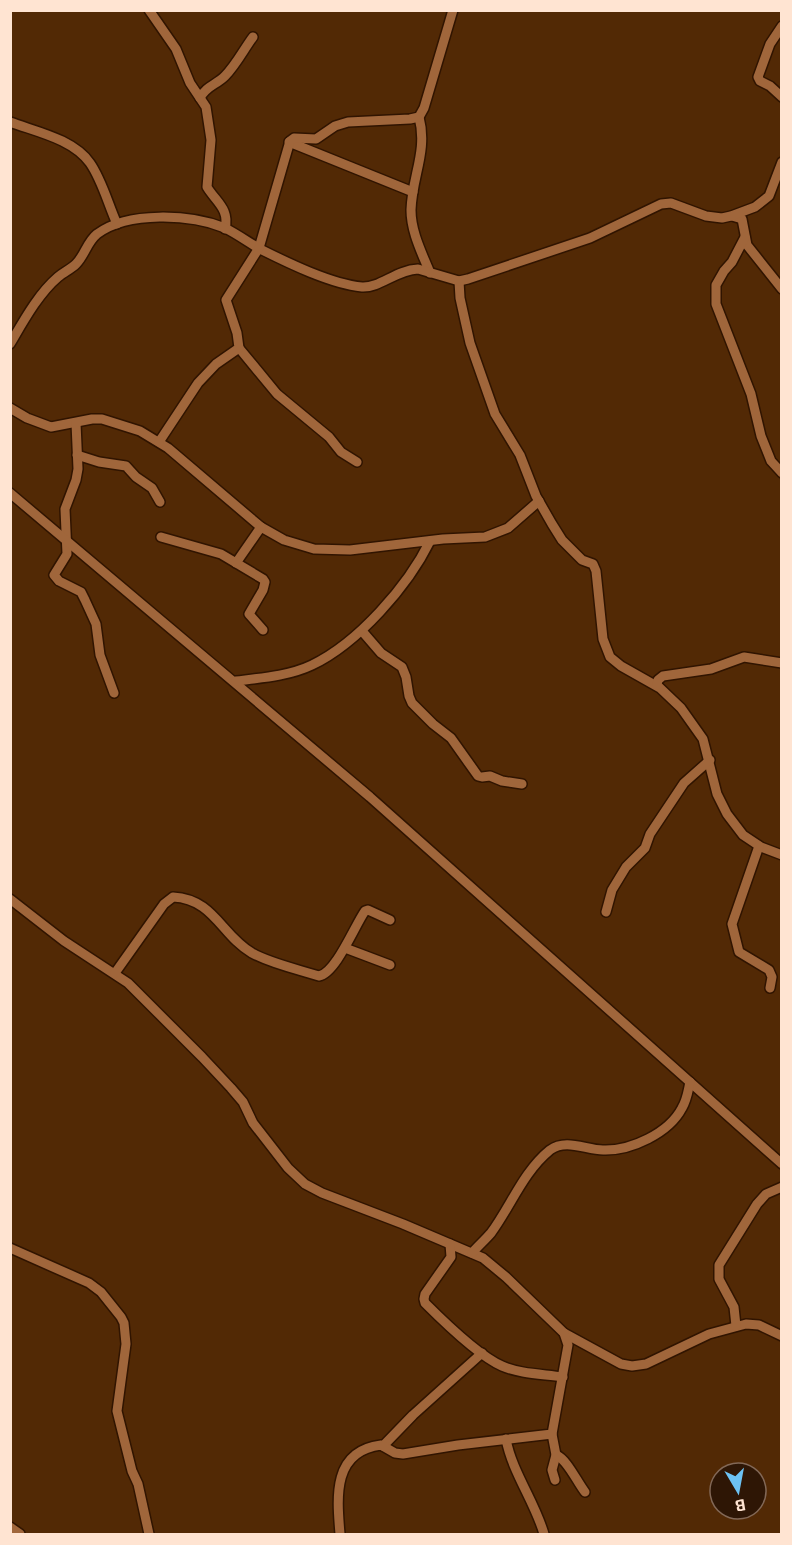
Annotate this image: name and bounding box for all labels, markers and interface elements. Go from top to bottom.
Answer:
north arrow [708,1461,768,1521]
text: B [734,1496,747,1517]

